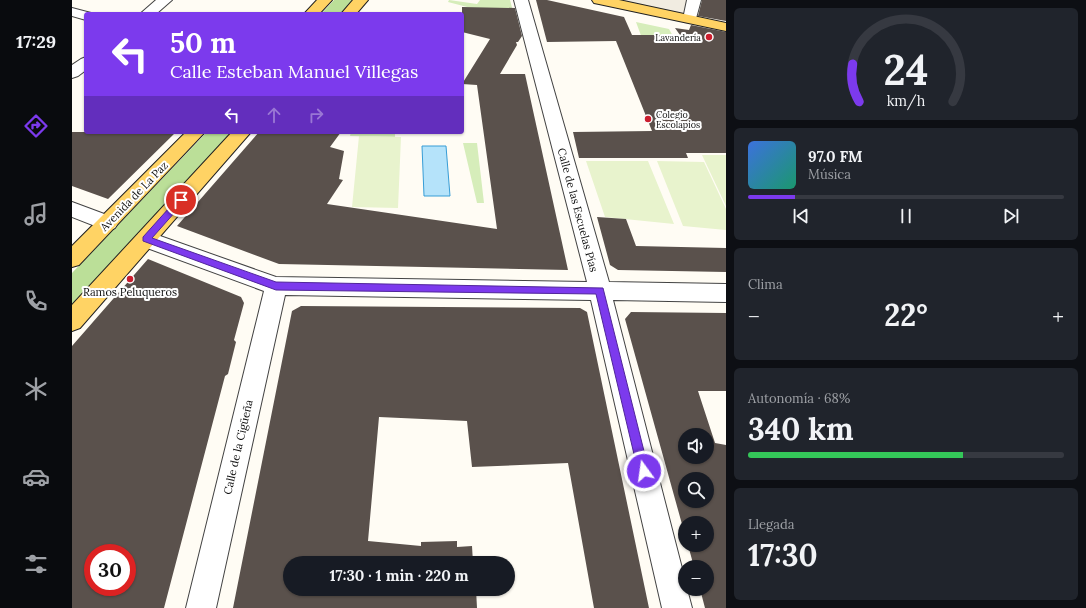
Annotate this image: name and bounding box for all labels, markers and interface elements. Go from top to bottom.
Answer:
text: 50 m [170,25,236,61]
icon: left [104,28,156,80]
text: 17:29 [16,30,56,53]
place label: Lavandería [655,32,701,43]
marker: Lavandería [704,32,714,42]
text: 24 [884,43,928,96]
text: Calle Esteban Manuel Villegas [170,60,418,83]
text: km/h [887,92,926,111]
icon: left [221,104,243,126]
icon: ahead [263,104,285,126]
icon: right [305,104,327,126]
place label: Colegio Escolapios [656,109,700,130]
icon: directions [22,112,50,140]
marker: Colegio Escolapios [643,114,653,124]
street label: Calle de las Escuelas Pías [555,146,601,274]
text: 97.0 FM [808,147,863,166]
street label: Avenida de La Paz [96,158,171,235]
text: Música [808,166,851,183]
pin [164,183,198,217]
icon: arrive [170,189,192,211]
icon: music [22,200,50,228]
icon: previous [790,205,812,227]
icon: pause [895,205,917,227]
icon: next [1000,205,1022,227]
marker: Ramos Peluqueros [125,274,135,284]
text: Clima [748,276,783,293]
place label: Ramos Peluqueros [83,285,177,299]
icon: phone [22,287,50,315]
text: 22° [884,296,928,334]
text: − [748,302,760,330]
text: + [1052,302,1064,330]
icon: climate [22,375,50,403]
text: Autonomía · 68% [748,390,850,407]
street label: Calle de la Cigüeña [220,398,256,496]
text: 340 km [748,410,854,448]
map controls [678,428,714,596]
button: sound [678,428,714,464]
position arrow [623,450,665,492]
icon: car [22,463,50,491]
button: search [678,472,714,508]
button: + [678,516,714,552]
text: Llegada [748,516,794,533]
text: 17:30 [748,536,818,574]
speed limit sign: 30 [84,544,136,596]
icon: filters [22,550,50,578]
button: − [678,560,714,596]
text: 17:30 · 1 min · 220 m [330,566,468,585]

